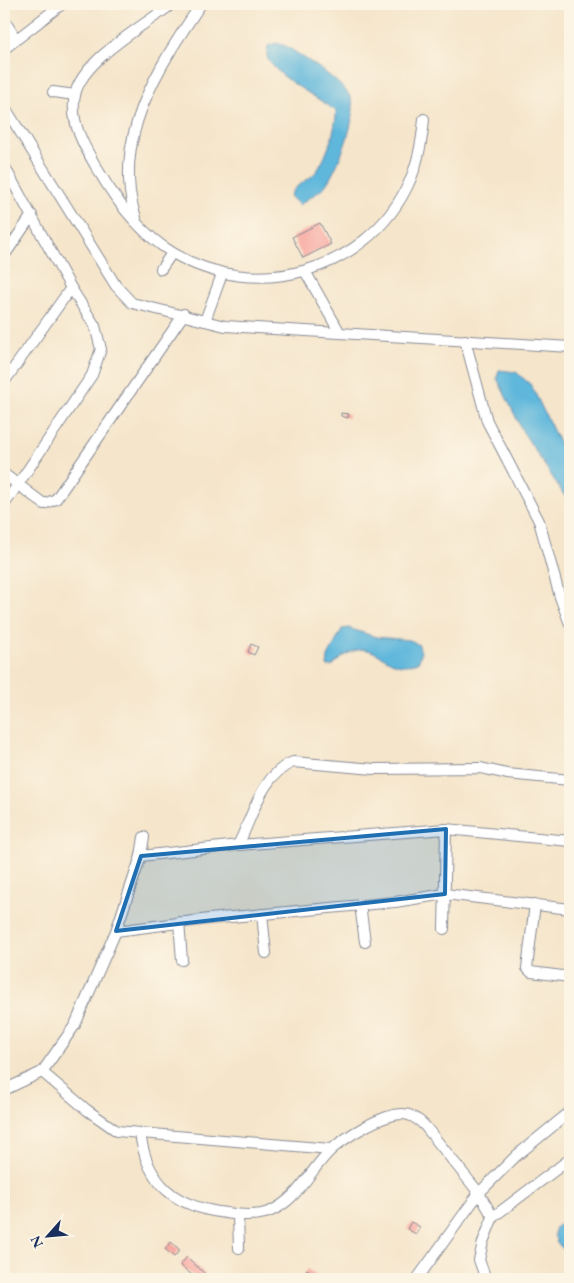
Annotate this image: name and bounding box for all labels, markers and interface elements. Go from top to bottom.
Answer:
north arrow [22,1210,72,1260]
text: N [26,1232,47,1251]

